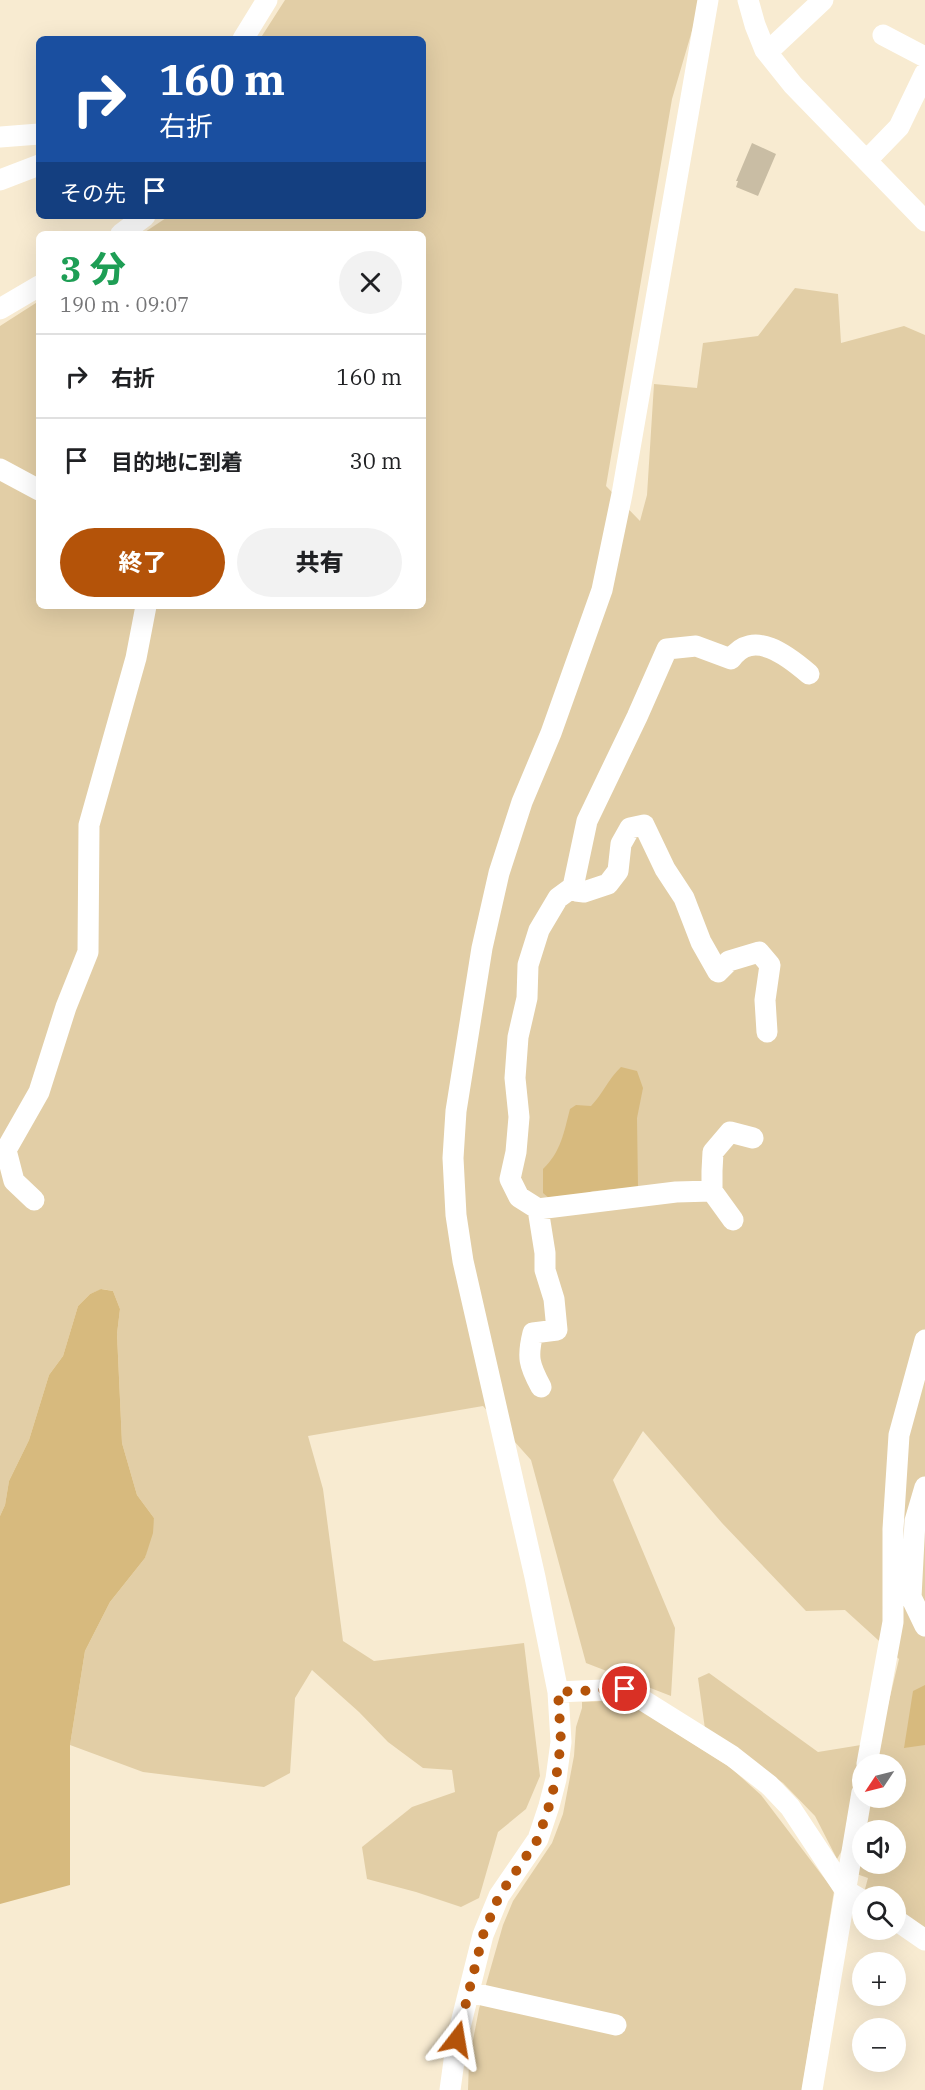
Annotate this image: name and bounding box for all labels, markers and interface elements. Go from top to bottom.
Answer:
text: 160 m [159,52,285,107]
icon: right [60,60,138,138]
text: 右折 [159,108,213,143]
icon: arrive [138,174,171,207]
text: その先 [60,178,126,207]
text: 3 分 [60,245,126,292]
button: close [339,251,402,314]
text: 190 m · 09:07 [60,291,189,318]
icon: right [60,360,93,393]
text: 160 m [336,362,402,391]
text: 右折 [111,363,155,392]
icon: arrive [60,444,93,477]
text: 30 m [350,446,402,475]
text: 目的地に到着 [111,447,243,476]
button: 終了 [60,528,225,597]
button: 共有 [237,528,402,597]
pin [599,1663,650,1714]
icon: arrive [608,1672,641,1705]
north arrow [852,1754,906,1808]
map controls [852,1754,906,2072]
button: sound [852,1820,906,1874]
button: search [852,1886,906,1940]
button: + [852,1952,906,2006]
position arrow [425,2007,489,2071]
button: − [852,2018,906,2072]

